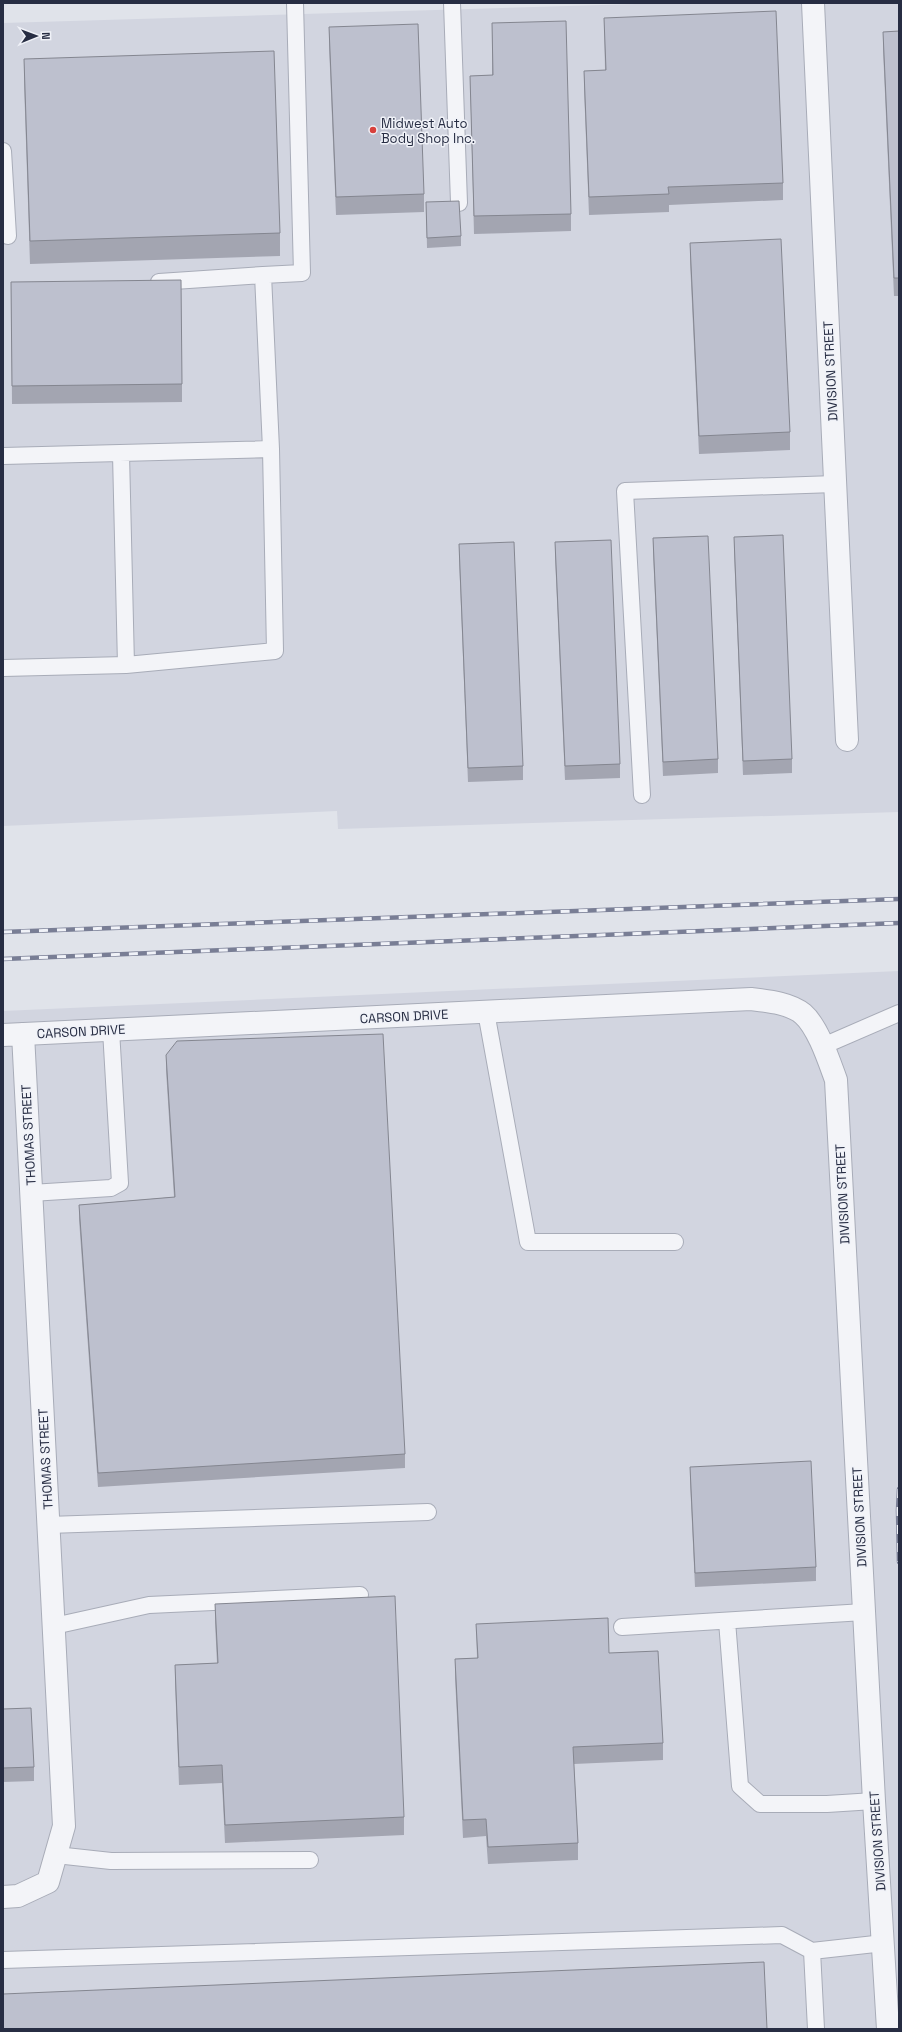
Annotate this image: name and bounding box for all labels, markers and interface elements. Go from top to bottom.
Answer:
north arrow [16,16,56,56]
text: N [39,32,53,40]
place label: Midwest Auto Body Shop Inc. [381,115,475,147]
marker: Midwest Auto Body Shop Inc. [368,125,378,135]
street label: DIVISION STREET [819,320,842,422]
street label: CARSON DRIVE [359,1006,449,1027]
street label: CARSON DRIVE [36,1021,126,1042]
street label: THOMAS STREET [17,1084,40,1186]
street label: DIVISION STREET [831,1143,854,1245]
street label: THOMAS STREET [34,1408,57,1510]
street label: DIVISION STREET [848,1466,871,1568]
street label: DIVISION STREET [865,1790,889,1892]

